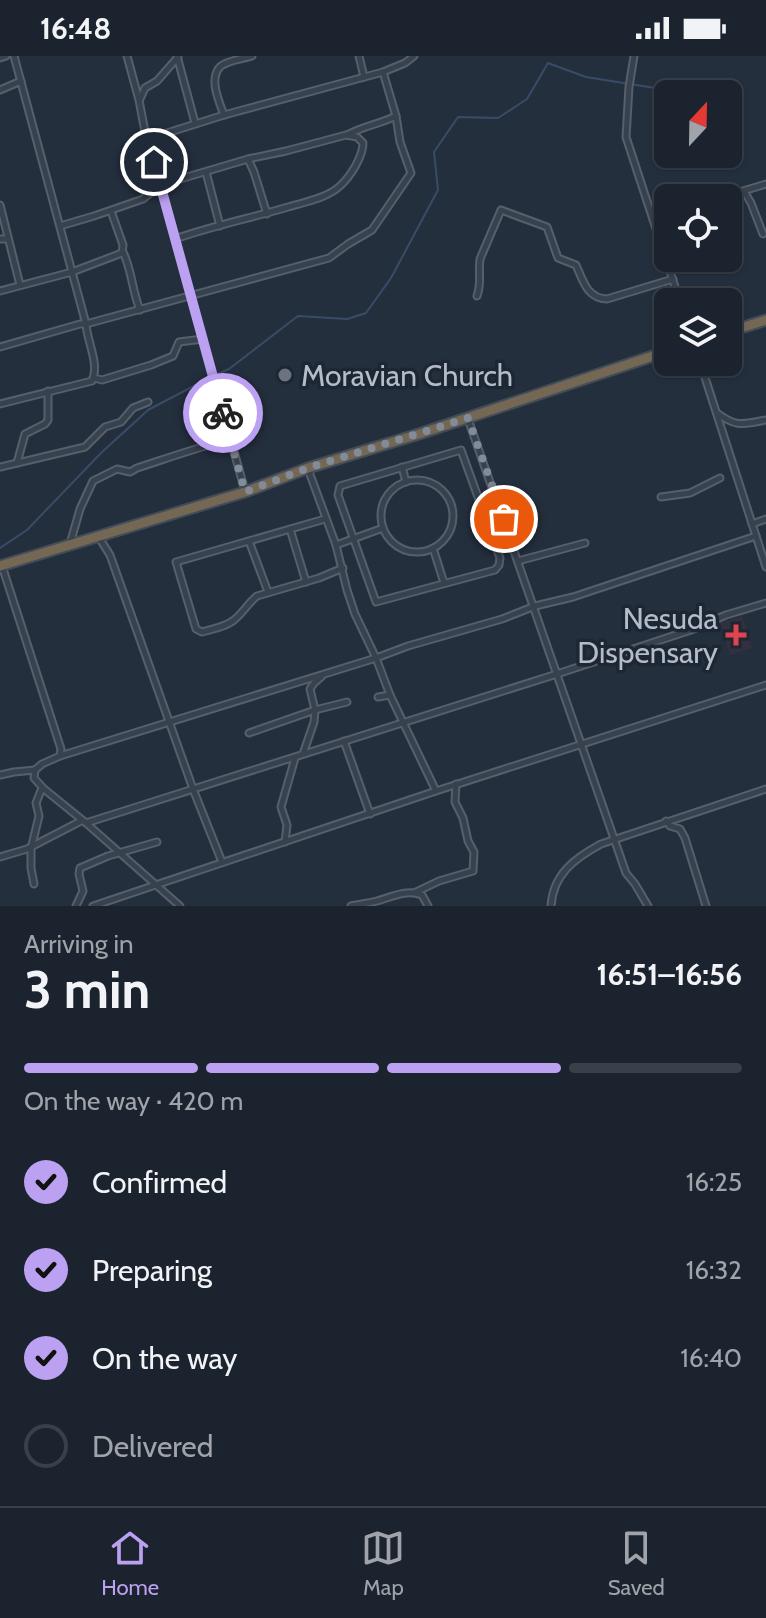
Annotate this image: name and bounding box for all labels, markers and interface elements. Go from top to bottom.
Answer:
text: 16:48 [40,10,111,47]
north arrow [654,80,742,168]
map controls [654,80,742,376]
pin [120,128,188,196]
icon: home [132,140,176,184]
button: locate [654,184,742,272]
button: layers [654,288,742,376]
place label: Moravian Church [301,357,513,394]
marker: Moravian Church [276,366,294,384]
courier [183,373,263,453]
icon: bike [201,391,245,435]
pin [470,485,538,553]
icon: bag [482,497,526,541]
place label: Nesuda Dispensary [577,600,719,671]
marker: Nesuda Dispensary [725,624,747,646]
text: Arriving in [24,928,134,960]
text: 16:51–16:56 [596,956,742,993]
text: 3 min [24,958,150,1021]
text: On the way · 420 m [24,1085,243,1117]
icon: check [24,1160,68,1204]
text: Confirmed [92,1164,227,1201]
text: 16:25 [686,1166,742,1198]
icon: check [24,1248,68,1292]
text: Preparing [92,1252,212,1289]
text: 16:32 [686,1254,742,1286]
icon: check [24,1336,68,1380]
text: On the way [92,1340,237,1377]
text: 16:40 [680,1342,742,1374]
text: Delivered [92,1428,213,1465]
tab: Home [101,1526,159,1601]
tab: Map [361,1526,405,1601]
tab: Saved [608,1526,665,1601]

